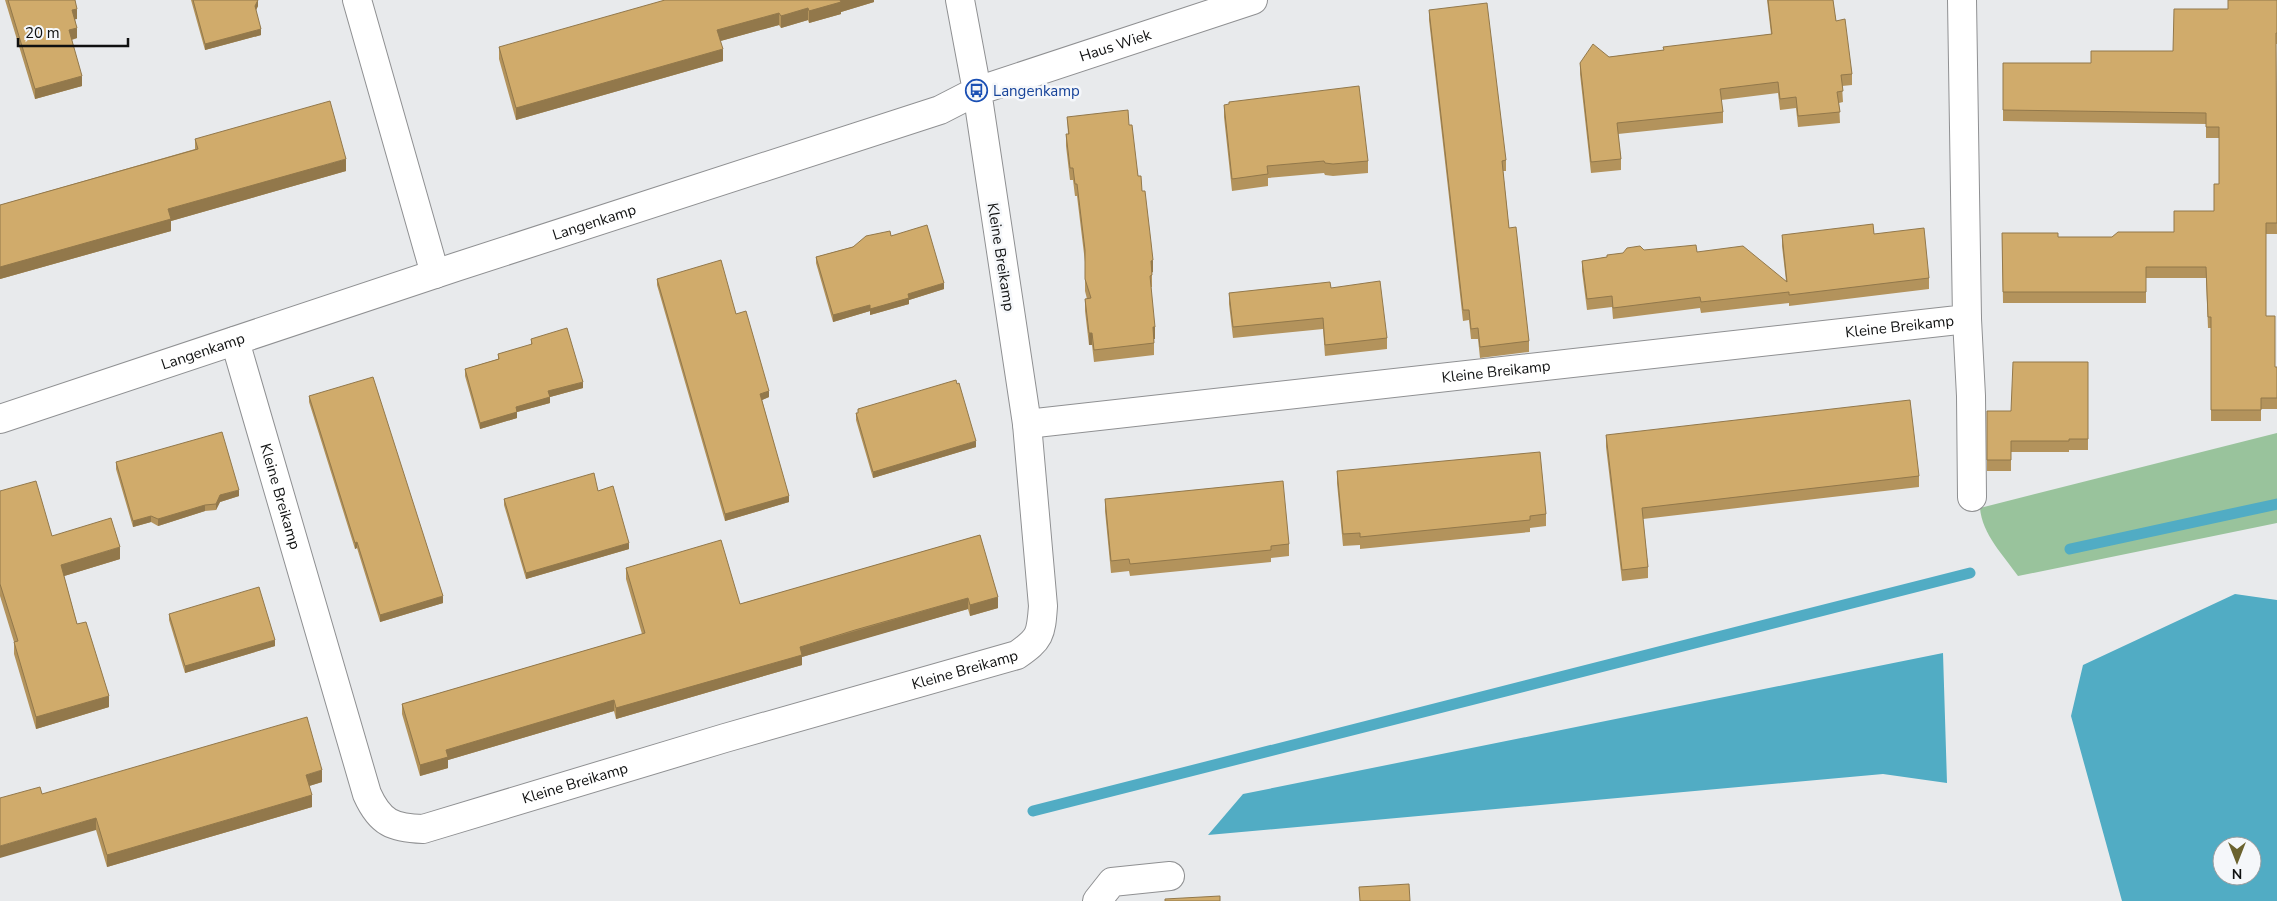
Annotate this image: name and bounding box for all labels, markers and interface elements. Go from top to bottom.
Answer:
scale bar [18,15,128,47]
text: 20 m [25,23,60,43]
street label: Haus Wiek [1077,24,1154,67]
bus stop icon: Langenkamp [965,79,989,103]
place label: Langenkamp [993,81,1080,101]
street label: Langenkamp [550,199,639,245]
street label: Kleine Breikamp [983,201,1019,313]
street label: Kleine Breikamp [1844,310,1955,343]
street label: Langenkamp [159,328,248,375]
street label: Kleine Breikamp [1441,356,1552,388]
street label: Kleine Breikamp [255,441,305,552]
street label: Kleine Breikamp [910,645,1021,694]
street label: Kleine Breikamp [520,758,631,809]
north arrow [2212,836,2262,886]
text: N [2232,864,2242,883]

